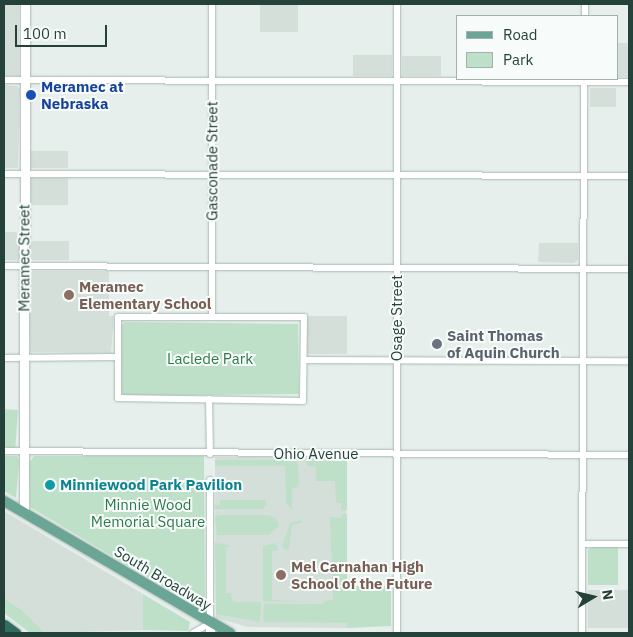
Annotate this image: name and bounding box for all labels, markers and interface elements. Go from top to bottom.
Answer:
scale bar [18,15,110,47]
legend [456,15,618,80]
text: 100 m [23,24,67,43]
text: Road [503,25,538,44]
text: Park [503,50,533,69]
place label: Meramec at Nebraska [41,77,123,112]
marker: Meramec at Nebraska [25,89,37,101]
street label: Gasconade Street [203,101,221,221]
street label: Meramec Street [15,204,33,312]
street label: Osage Street [388,275,406,361]
place label: Meramec Elementary School [79,277,211,312]
marker: Meramec Elementary School [63,289,75,301]
place label: Saint Thomas of Aquin Church [447,326,560,361]
marker: Saint Thomas of Aquin Church [431,338,443,350]
park label: Laclede Park [167,350,253,368]
street label: Ohio Avenue [274,445,358,463]
place label: Minniewood Park Pavilion [60,476,242,494]
marker: Minniewood Park Pavilion [44,479,56,491]
park label: Minnie Wood Memorial Square [91,495,205,530]
street label: South Broadway [111,542,215,614]
place label: Mel Carnahan High School of the Future [291,557,432,592]
marker: Mel Carnahan High School of the Future [275,569,287,581]
north arrow [568,572,618,622]
text: N [598,588,617,601]

